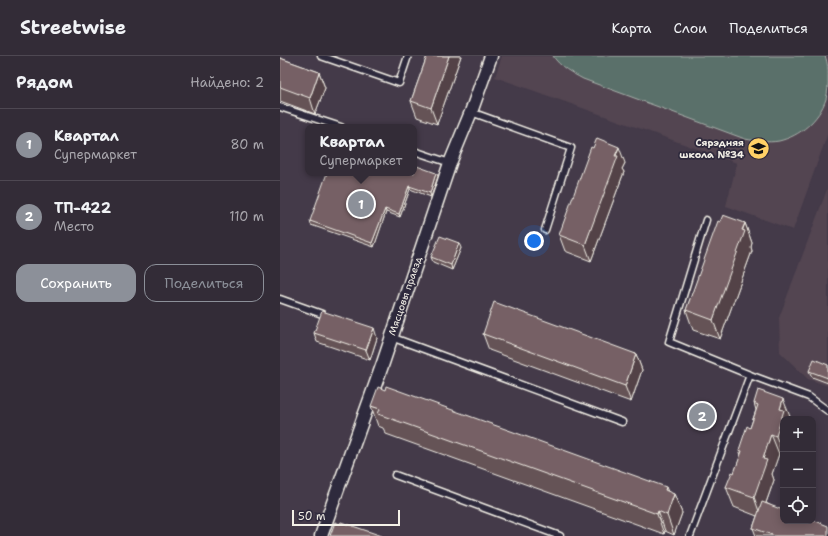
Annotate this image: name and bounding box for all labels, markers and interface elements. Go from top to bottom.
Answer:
text: Streetwise [20,15,126,40]
text: Карта [611,19,652,37]
text: Слои [674,19,707,37]
text: Поделиться [729,19,808,37]
text: Рядом [16,71,73,93]
text: Найдено: 2 [190,74,264,91]
popup [305,124,417,176]
text: Квартал [54,126,119,146]
text: Квартал [320,132,385,152]
school or university icon: Сярэдняя школа №34 [746,135,772,161]
text: 1 [26,136,32,153]
text: 80 m [230,136,264,153]
place label: Сярэдняя школа №34 [679,136,744,161]
text: Супермаркет [54,146,137,163]
text: Супермаркет [320,152,402,169]
pin: 1 [348,189,374,219]
text: ТП-422 [54,198,111,218]
text: 2 [24,208,34,225]
text: 110 m [229,208,264,225]
text: Место [54,218,94,235]
your location [524,231,544,251]
street label: Мясцовы праезд [385,254,425,337]
button: Сохранить [16,264,136,302]
button: Поделиться [144,264,264,302]
pin: 2 [689,401,715,431]
map controls [780,416,816,524]
button: + [780,416,816,452]
button: − [780,452,816,488]
button: locate [780,488,816,524]
scale bar [292,508,400,527]
text: 50 m [298,509,326,524]

